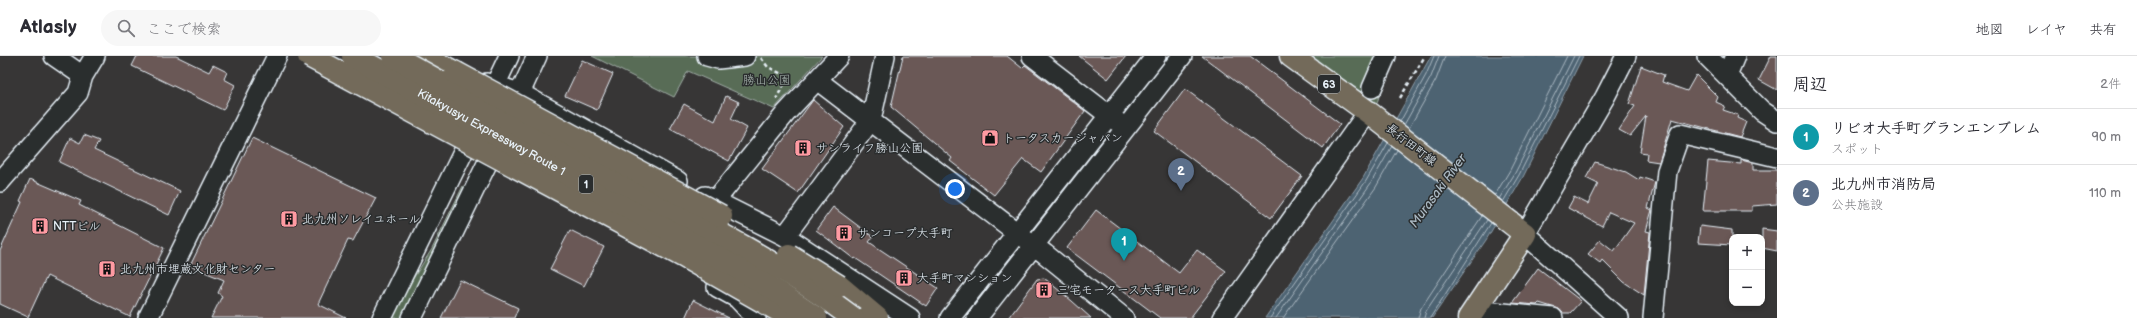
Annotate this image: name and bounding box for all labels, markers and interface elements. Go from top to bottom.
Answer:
search box [101,10,381,46]
text: Atlasly [20,16,77,39]
icon: search [115,17,137,39]
text: ここで検索 [147,20,222,39]
text: 地図 [1976,21,2004,38]
text: レイヤ [2026,21,2067,38]
text: 共有 [2089,21,2117,38]
park label: 勝山公園 [743,73,791,88]
road number: 63 [1318,75,1340,93]
text: 周辺 [1793,75,1827,95]
text: 2件 [2100,76,2121,92]
street label: Kitakyusyu Expressway Route 1 [415,85,568,179]
text: リビオ大手町グランエンブレム [1831,119,2041,138]
street label: 長行田町線 [1383,121,1439,169]
shop icon: トータスカージャパン [980,128,1000,148]
text: 1 [1803,129,1809,145]
text: 90 m [2092,129,2121,145]
place label: トータスカージャパン [1003,131,1123,146]
building icon: サンライフ勝山公園 [793,138,813,158]
place label: サンライフ勝山公園 [816,141,924,156]
text: スポット [1831,141,1883,157]
water label: Murasaki River [1406,150,1471,231]
pin: 2 [1168,158,1194,191]
road number: 1 [579,175,593,193]
text: 北九州市消防局 [1831,175,1936,194]
your location [945,179,965,199]
text: 2 [1802,185,1810,201]
text: 110 m [2089,185,2121,201]
text: 公共施設 [1831,197,1883,213]
building icon: 北九州ソレイユホール [279,209,299,229]
place label: 北九州ソレイユホール [302,212,420,227]
building icon: NTTビル [30,216,50,236]
place label: NTTビル [53,219,100,234]
building icon: サンコープ大手町 [834,223,854,243]
place label: サンコープ大手町 [857,226,953,241]
pin: 1 [1111,228,1137,261]
map controls [1729,234,1765,306]
button: + [1729,234,1765,270]
building icon: 北九州市埋蔵文化財センター [97,259,117,279]
place label: 北九州市埋蔵文化財センター [120,262,276,277]
building icon: 大手町マンション [894,268,914,288]
button: − [1729,270,1765,306]
place label: 大手町マンション [917,271,1013,286]
building icon: 三宅モータース大手町ビル [1034,280,1054,300]
place label: 三宅モータース大手町ビル [1057,283,1200,298]

